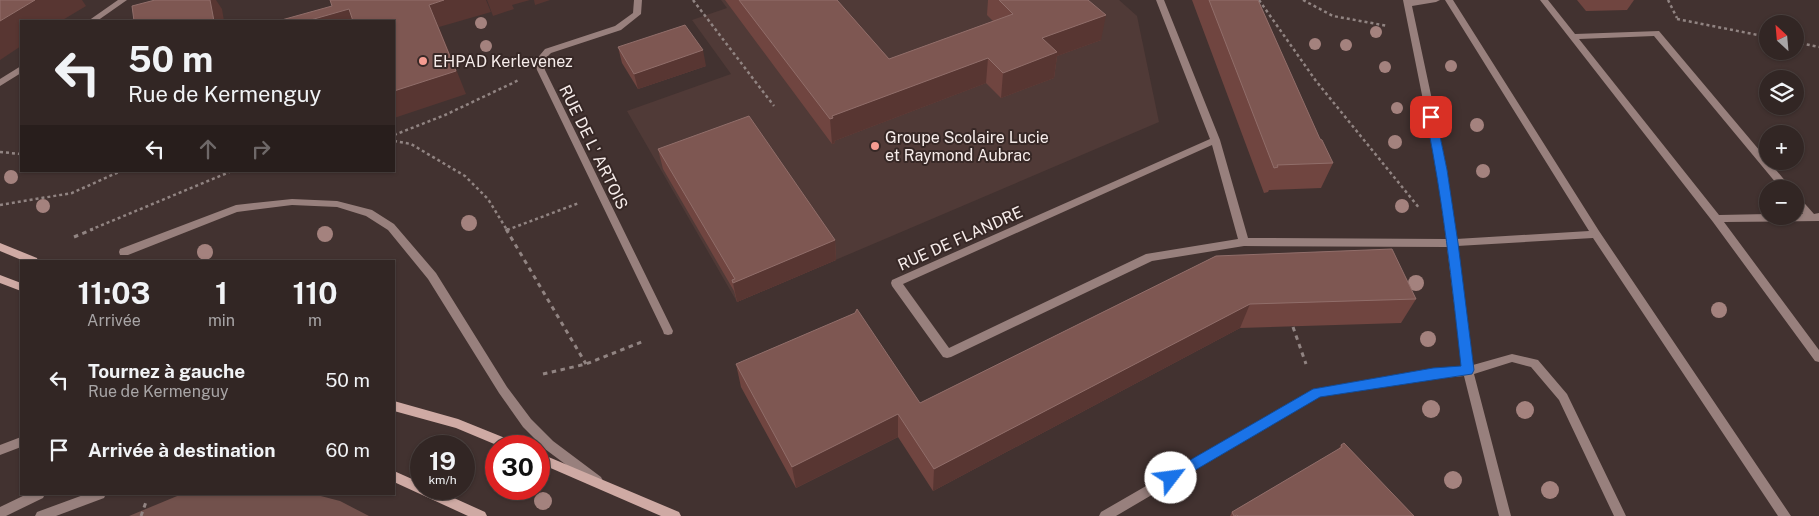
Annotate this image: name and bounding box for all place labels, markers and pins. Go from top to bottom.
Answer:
place label: EHPAD Kerlevenez [433,52,573,71]
marker: EHPAD Kerlevenez [417,55,429,67]
pin [1410,96,1452,138]
place label: Groupe Scolaire Lucie et Raymond Aubrac [885,128,1049,165]
marker: Groupe Scolaire Lucie et Raymond Aubrac [869,140,881,152]

